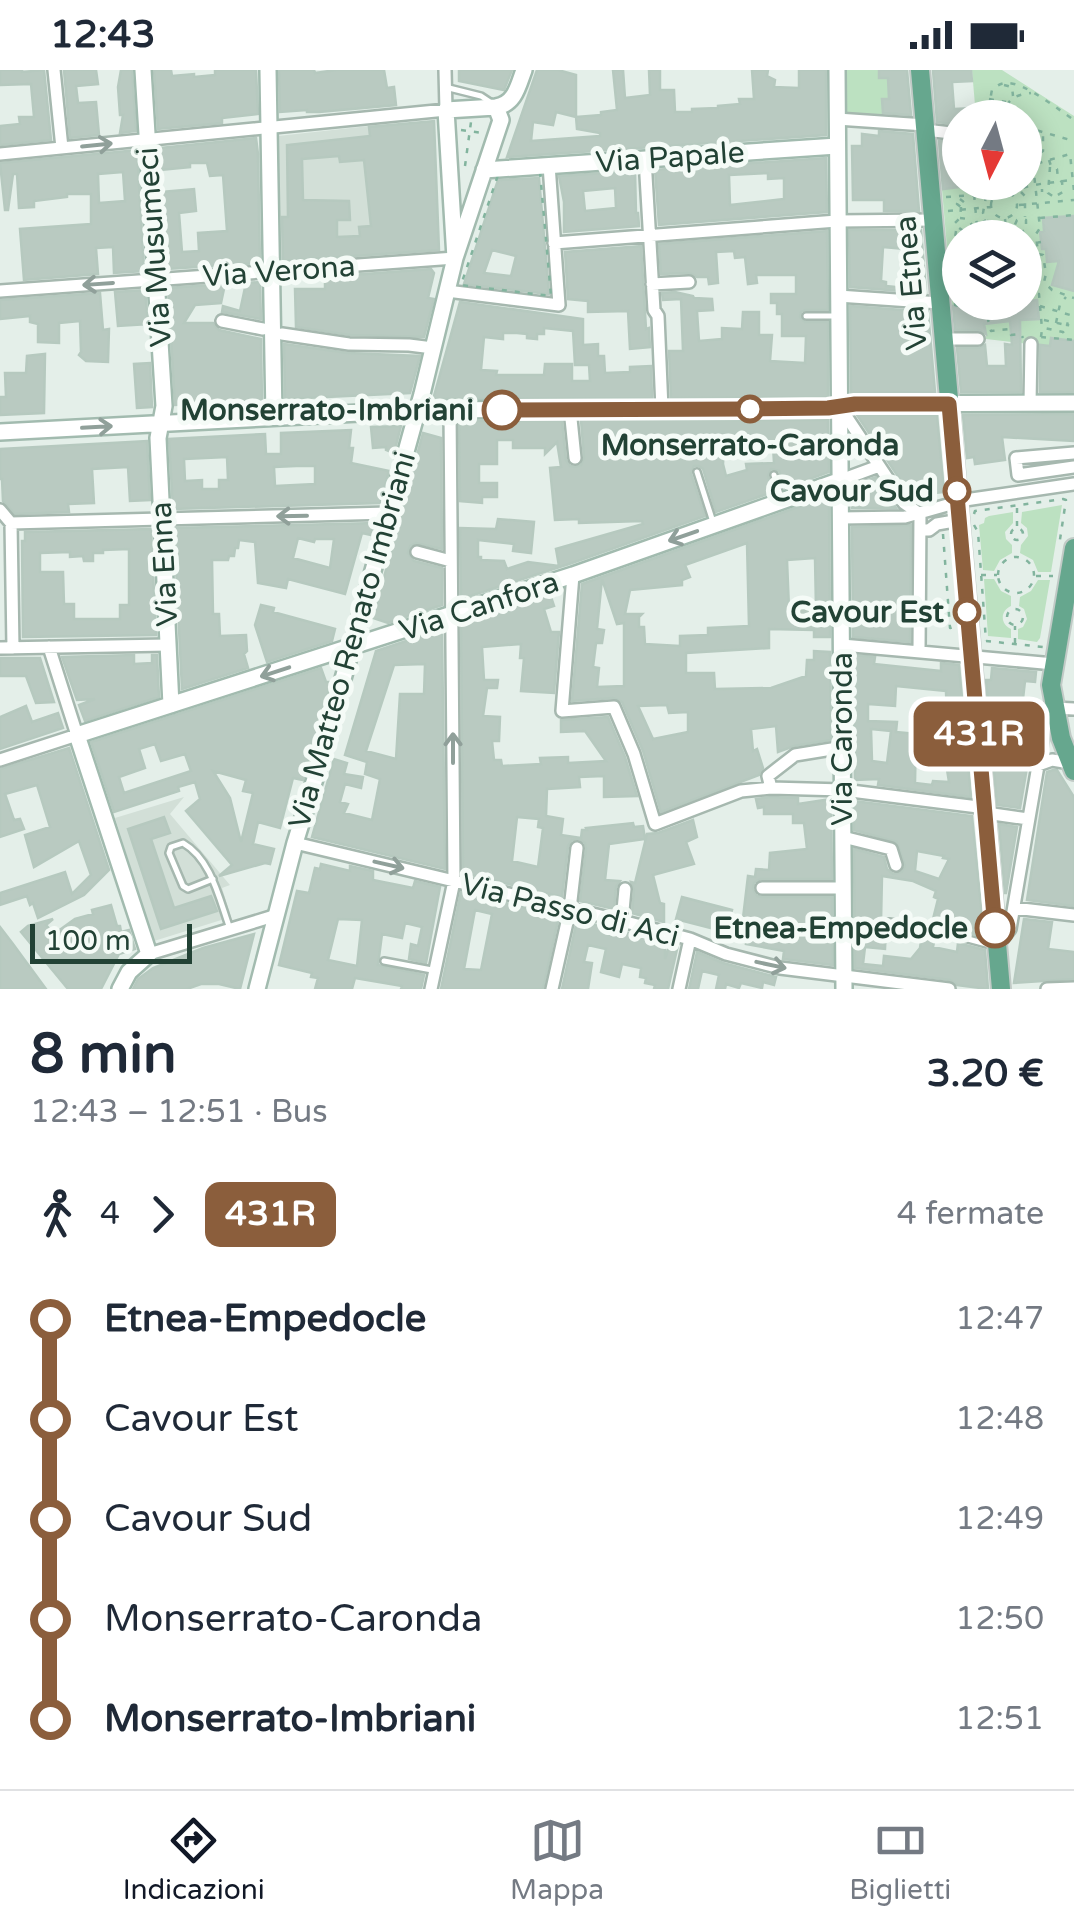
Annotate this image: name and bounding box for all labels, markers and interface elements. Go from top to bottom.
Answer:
text: 12:43 [50,12,155,58]
north arrow [942,100,1042,200]
map controls [942,100,1042,320]
street label: Via Papale [594,134,746,181]
one-way arrow [80,135,113,154]
street label: Via Musumeci [129,146,180,348]
street label: Via Etnea [887,214,936,352]
button: layers [942,220,1042,320]
street label: Via Verona [201,248,357,295]
one-way arrow [82,274,114,293]
marker: Monserrato-Imbriani [483,391,521,429]
place label: Monserrato-Imbriani [180,392,474,429]
marker: Monserrato-Caronda [737,396,763,422]
one-way arrow [81,417,113,436]
place label: Monserrato-Caronda [601,427,899,464]
street label: Via Matteo Renato Imbriani [281,447,424,833]
place label: Cavour Sud [770,473,934,510]
marker: Cavour Sud [944,478,970,504]
street label: Via Enna [143,501,186,627]
one-way arrow [276,506,308,525]
one-way arrow [668,528,699,546]
street label: Via Canfora [395,563,564,650]
place label: Cavour Est [790,594,945,631]
marker: Cavour Est [954,599,980,625]
street label: Via Caronda [824,652,861,826]
one-way arrow [259,664,291,682]
line badge: 431R [909,702,1049,766]
text: 431R [934,713,1024,755]
one-way arrow [443,733,462,765]
one-way arrow [372,857,404,875]
street label: Via Passo di Aci [457,866,683,955]
marker: Etnea-Empedocle [976,909,1014,947]
place label: Etnea-Empedocle [714,910,968,947]
scale bar [30,919,192,964]
text: 100 m [45,924,131,958]
one-way arrow [754,957,786,975]
text: 8 min [30,1022,177,1088]
text: 3.20 € [927,1051,1044,1097]
text: 12:43 – 12:51 · Bus [30,1093,328,1131]
icon: walk [30,1187,85,1242]
icon: forward [135,1187,190,1242]
text: 431R [225,1193,316,1235]
text: 4 [100,1195,120,1233]
text: 4 fermate [897,1195,1044,1233]
text: Etnea-Empedocle [104,1296,426,1342]
text: 12:47 [955,1300,1044,1338]
text: Cavour Est [104,1396,299,1442]
text: 12:48 [955,1400,1044,1438]
text: Cavour Sud [104,1496,312,1542]
text: 12:49 [955,1500,1044,1538]
text: Monserrato-Caronda [104,1596,482,1642]
text: 12:50 [955,1600,1044,1638]
text: Monserrato-Imbriani [104,1696,476,1742]
text: 12:51 [955,1700,1044,1738]
tab: Indicazioni [123,1813,265,1907]
tab: Mappa [510,1813,604,1907]
tab: Biglietti [849,1813,951,1907]

